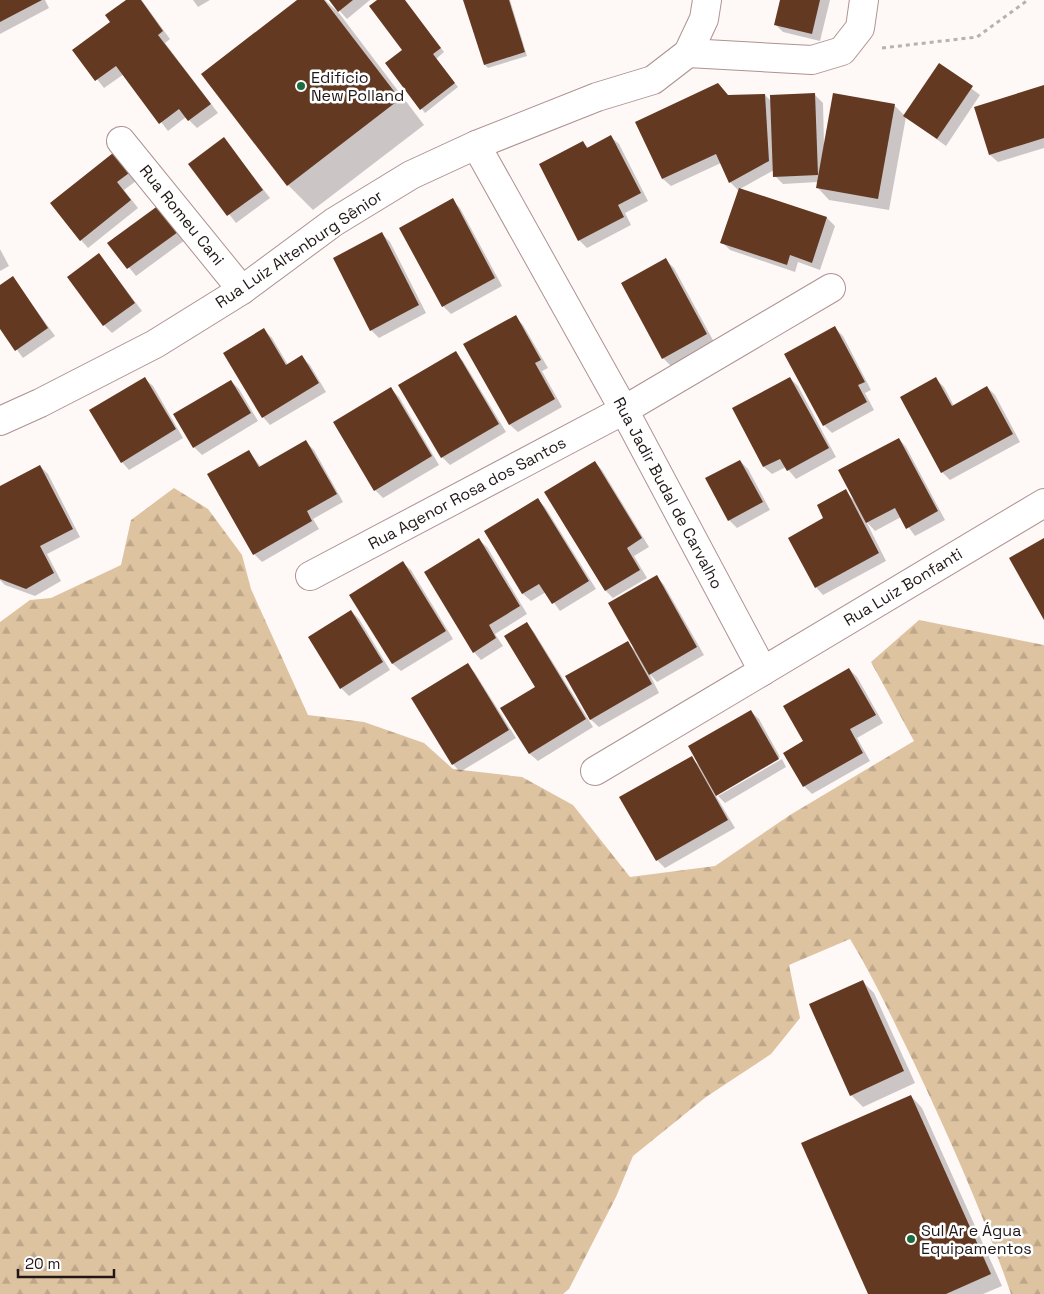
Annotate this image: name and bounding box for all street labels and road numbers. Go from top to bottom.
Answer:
street label: Rua Romeu Cani [135,160,229,270]
street label: Rua Luiz Altenburg Sênior [211,185,387,313]
street label: Rua Jadir Budal de Carvalho [608,394,728,592]
street label: Rua Agenor Rosa dos Santos [364,432,570,554]
street label: Rua Luiz Bonfanti [840,543,966,631]

